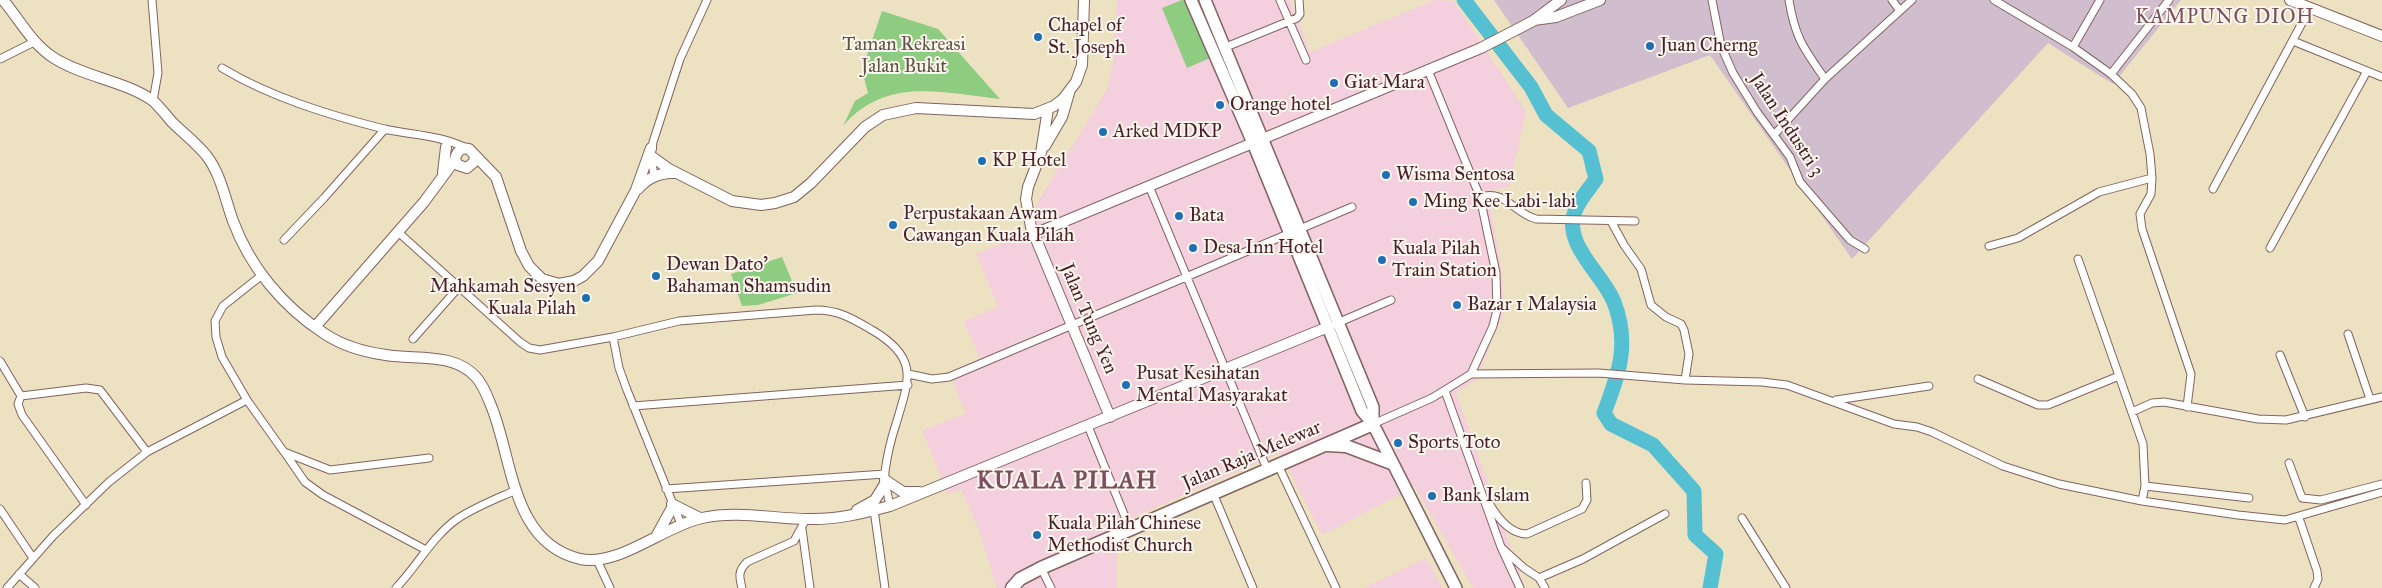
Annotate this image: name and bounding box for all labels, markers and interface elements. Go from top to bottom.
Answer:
district label: KAMPUNG DIOH [2134,6,2316,30]
place label: Chapel of St. Joseph [1048,15,1125,59]
marker: Chapel of St. Joseph [1032,31,1044,43]
park label: Taman Rekreasi Jalan Bukit [842,34,966,78]
place label: Juan Cherng [1660,35,1757,57]
marker: Juan Cherng [1644,40,1656,52]
street label: Jalan Industri 3 [1744,69,1828,181]
place label: Giat Mara [1344,72,1425,94]
marker: Giat Mara [1328,77,1340,89]
place label: Orange hotel [1230,94,1331,116]
marker: Orange hotel [1214,99,1226,111]
place label: Arked MDKP [1113,121,1222,143]
marker: Arked MDKP [1097,126,1109,138]
place label: KP Hotel [992,150,1066,172]
marker: KP Hotel [976,155,988,167]
place label: Wisma Sentosa [1396,164,1515,186]
marker: Wisma Sentosa [1380,169,1392,181]
place label: Ming Kee Labi-labi [1423,191,1576,213]
marker: Ming Kee Labi-labi [1407,196,1419,208]
place label: Perpustakaan Awam Cawangan Kuala Pilah [903,203,1074,247]
place label: Bata [1189,205,1224,227]
marker: Bata [1173,210,1185,222]
marker: Perpustakaan Awam Cawangan Kuala Pilah [887,219,899,231]
place label: Desa Inn Hotel [1203,237,1323,259]
place label: Kuala Pilah Train Station [1392,238,1497,282]
marker: Desa Inn Hotel [1187,242,1199,254]
place label: Dewan Dato' Bahaman Shamsudin [666,254,831,298]
marker: Kuala Pilah Train Station [1376,254,1388,266]
street label: Jalan Tung Yen [1054,260,1122,378]
marker: Dewan Dato' Bahaman Shamsudin [650,270,662,282]
place label: Mahkamah Sesyen Kuala Pilah [430,276,576,320]
marker: Mahkamah Sesyen Kuala Pilah [580,292,592,304]
place label: Bazar 1 Malaysia [1467,294,1597,316]
marker: Bazar 1 Malaysia [1451,299,1463,311]
place label: Pusat Kesihatan Mental Masyarakat [1136,363,1288,407]
marker: Pusat Kesihatan Mental Masyarakat [1120,379,1132,391]
street label: Jalan Raja Melewar [1179,416,1325,496]
place label: Sports Toto [1408,432,1501,454]
marker: Sports Toto [1392,437,1404,449]
district label: KUALA PILAH [975,468,1159,496]
place label: Bank Islam [1442,485,1530,507]
marker: Bank Islam [1426,490,1438,502]
place label: Kuala Pilah Chinese Methodist Church [1047,513,1201,557]
marker: Kuala Pilah Chinese Methodist Church [1031,529,1043,541]

